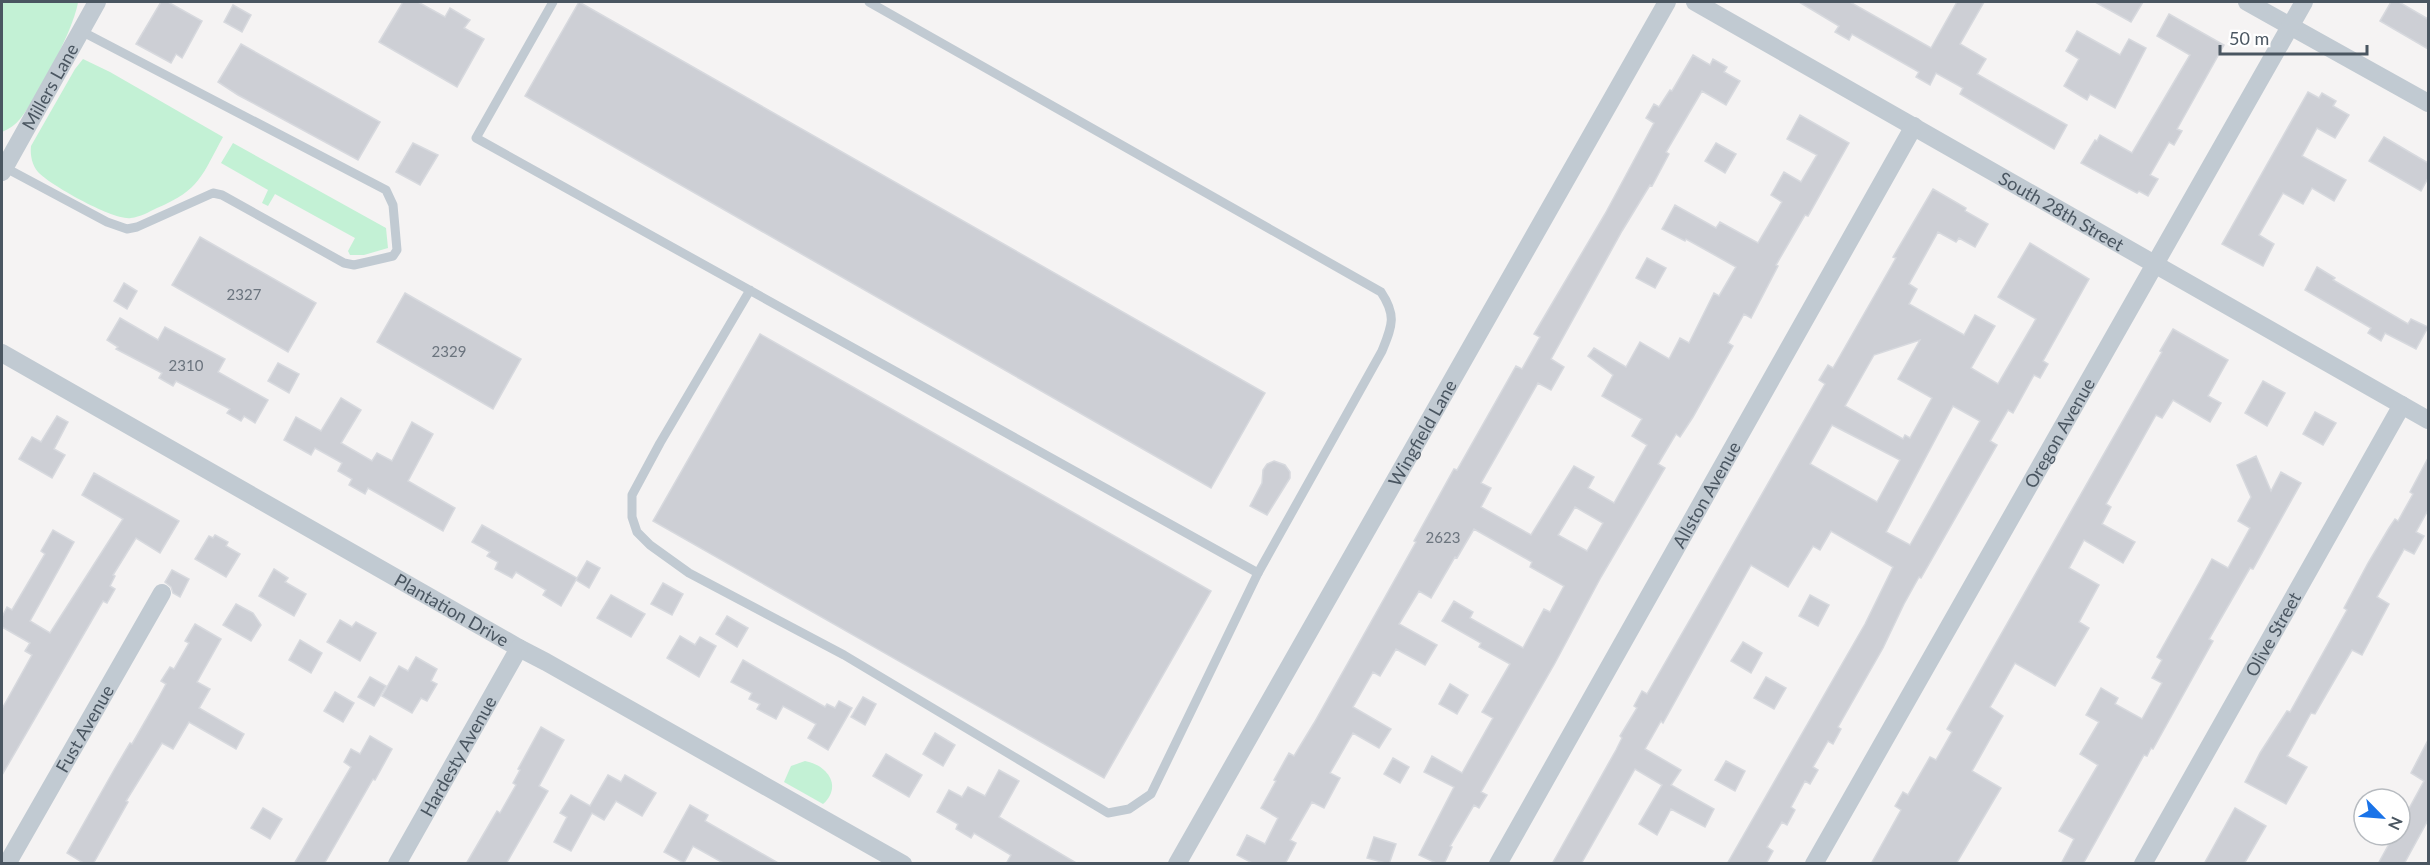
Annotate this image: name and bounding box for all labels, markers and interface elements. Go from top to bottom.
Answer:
scale bar [2220,18,2367,56]
text: 50 m [2229,27,2269,49]
street label: Millers Lane [17,39,83,134]
street label: South 28th Street [1995,167,2129,256]
house number: 2327 [227,285,262,303]
house number: 2329 [432,342,466,360]
house number: 2310 [169,356,204,374]
street label: Oregon Avenue [2019,374,2099,492]
street label: Wingfield Lane [1383,376,1461,490]
street label: Allston Avenue [1667,437,1745,552]
house number: 2623 [1426,528,1460,546]
street label: Plantation Drive [391,568,513,651]
street label: Olive Street [2240,588,2306,680]
street label: Fust Avenue [51,681,118,776]
street label: Hardesty Avenue [415,692,501,820]
north arrow [2352,787,2412,847]
text: N [2385,814,2407,833]

